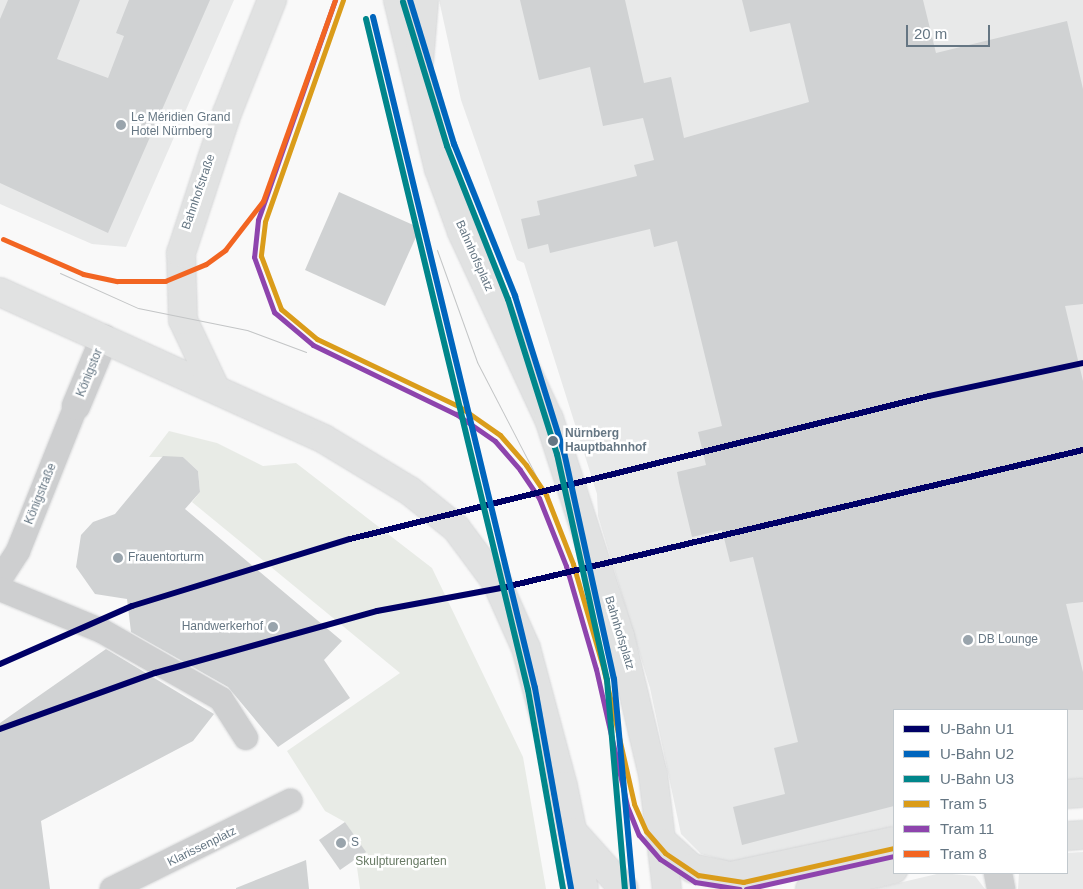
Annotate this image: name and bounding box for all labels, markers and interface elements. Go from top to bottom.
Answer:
scale bar [908,15,992,47]
text: 20 m [914,25,947,42]
place label: Le Méridien Grand Hotel Nürnberg [131,111,230,139]
marker: Le Méridien Grand Hotel Nürnberg [115,119,127,131]
street label: Bahnhofstraße [179,152,219,232]
street label: Bahnhofsplatz [452,218,496,294]
street label: Königstor [74,347,106,399]
place label: Nürnberg Hauptbahnhof [565,427,646,455]
marker: Nürnberg Hauptbahnhof [545,433,561,449]
street label: Königstraße [22,461,60,527]
place label: Frauentorturm [128,551,204,565]
marker: Frauentorturm [112,552,124,564]
street label: Bahnhofsplatz [601,595,637,671]
place label: Handwerkerhof [182,620,263,634]
marker: Handwerkerhof [267,621,279,633]
place label: DB Lounge [978,633,1038,647]
marker: DB Lounge [962,634,974,646]
legend [893,709,1068,874]
text: U-Bahn U1 [940,720,1014,737]
text: U-Bahn U2 [940,745,1014,762]
text: U-Bahn U3 [940,770,1014,787]
text: Tram 5 [940,795,987,812]
text: Tram 11 [940,820,994,837]
street label: Klarissenplatz [165,824,239,870]
place label: S [351,836,359,850]
marker: S [335,837,347,849]
text: Tram 8 [940,845,987,862]
park label: Skulpturengarten [355,855,447,869]

